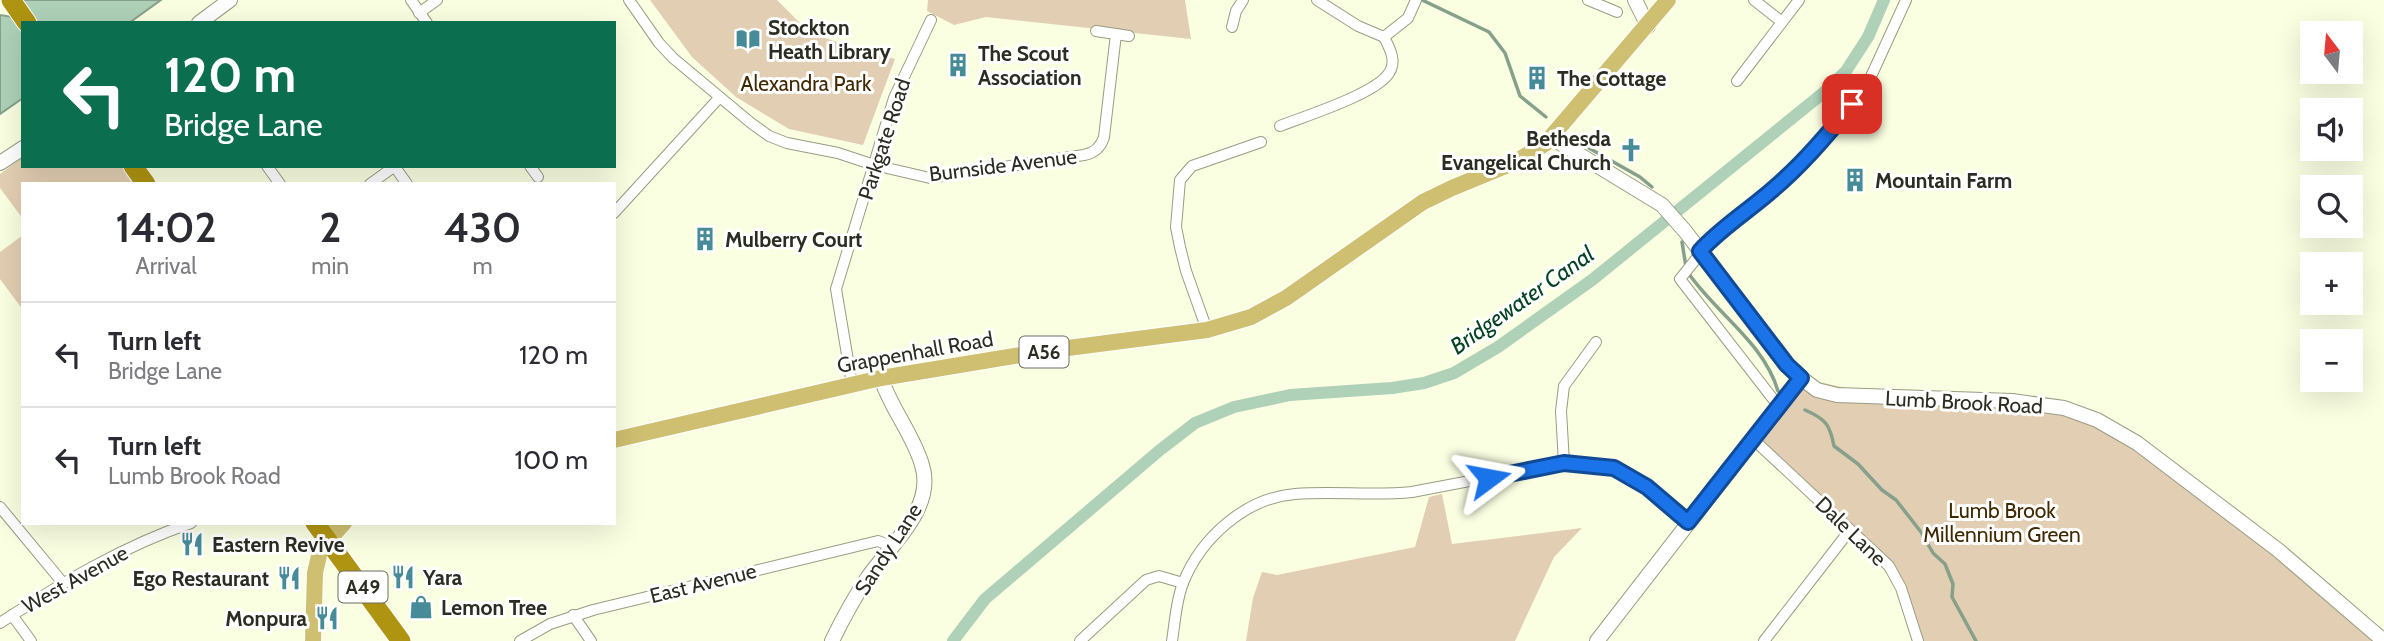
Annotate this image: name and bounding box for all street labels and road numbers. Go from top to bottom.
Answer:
street label: Parkgate Road [853,75,915,203]
street label: Burnside Avenue [928,144,1079,186]
street label: Grappenhall Road [835,326,995,378]
road number: A56 [1020,336,1068,368]
street label: Lumb Brook Road [1885,385,2043,419]
street label: Dale Lane [1810,491,1892,571]
street label: Sandy Lane [849,498,927,599]
street label: West Avenue [18,540,132,618]
street label: East Avenue [647,558,759,608]
road number: A49 [338,572,388,602]

